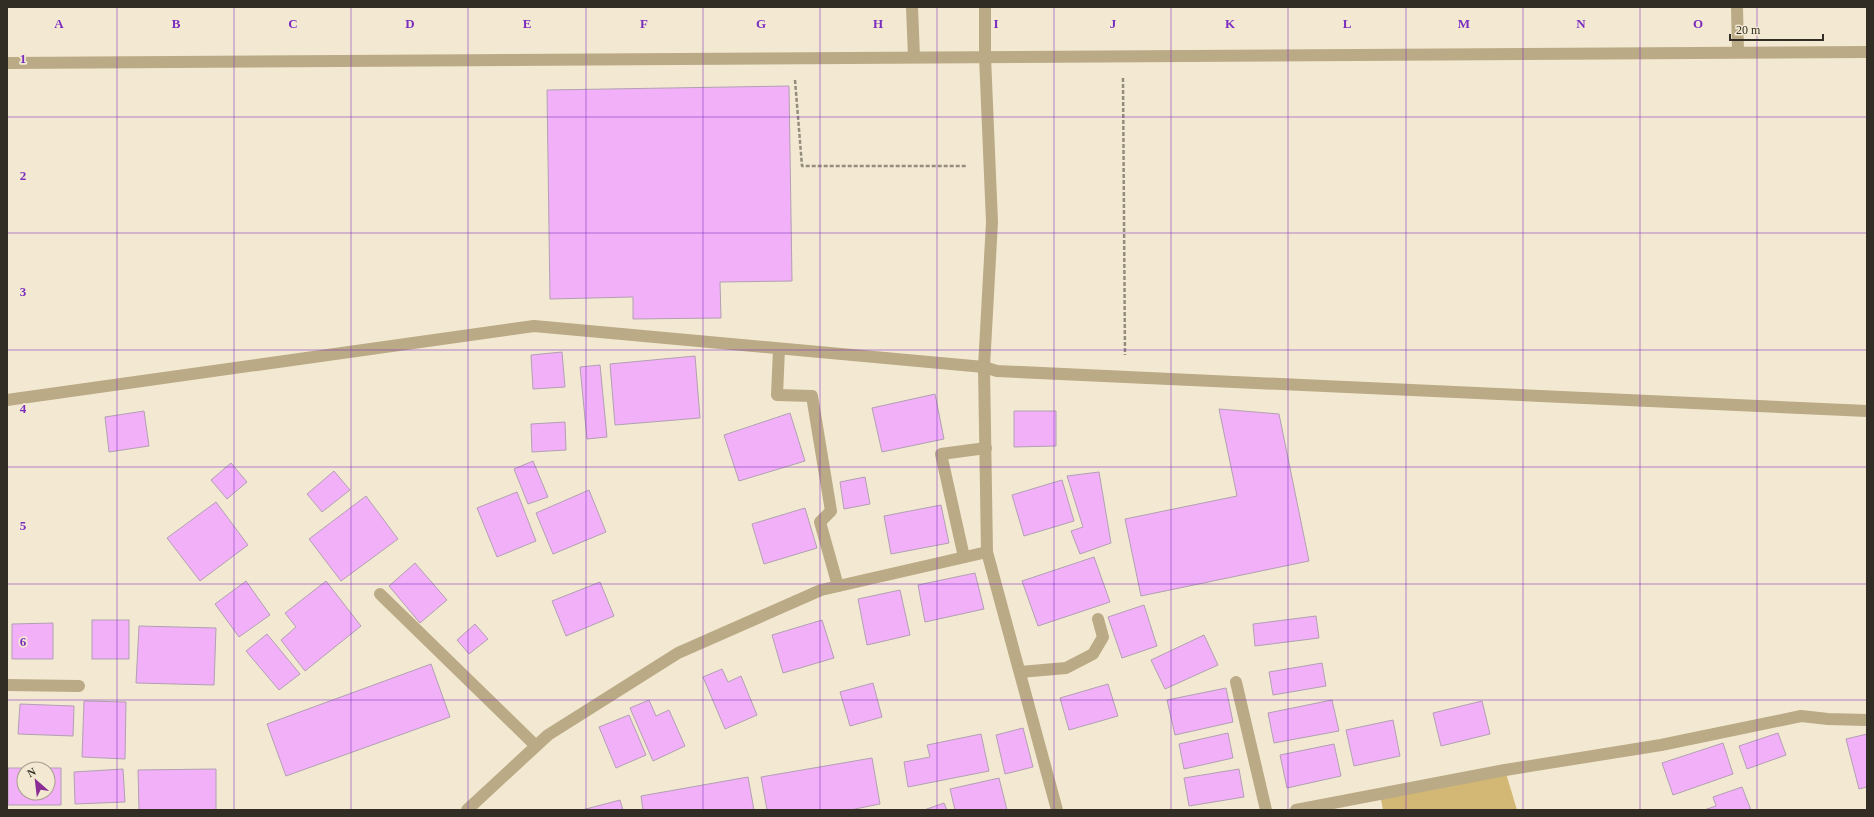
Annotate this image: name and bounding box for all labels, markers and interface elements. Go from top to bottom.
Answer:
text: A [54,16,64,31]
text: B [172,16,181,31]
text: C [288,16,298,31]
text: D [405,16,415,31]
text: E [523,16,531,31]
text: F [640,16,648,31]
text: G [756,16,766,31]
text: H [873,16,883,31]
text: I [993,16,999,31]
text: J [1110,16,1117,31]
text: K [1225,16,1236,31]
text: L [1343,16,1352,31]
text: M [1458,16,1470,31]
text: N [1576,16,1586,31]
text: O [1693,16,1703,31]
scale bar [1730,16,1823,42]
text: 20 m [1736,23,1761,37]
text: 1 [20,51,26,66]
text: 2 [20,168,26,183]
text: 3 [20,284,27,299]
text: 4 [20,401,27,416]
text: 5 [20,518,27,533]
text: 6 [20,634,27,649]
north arrow [16,761,56,801]
text: N [25,765,38,779]

